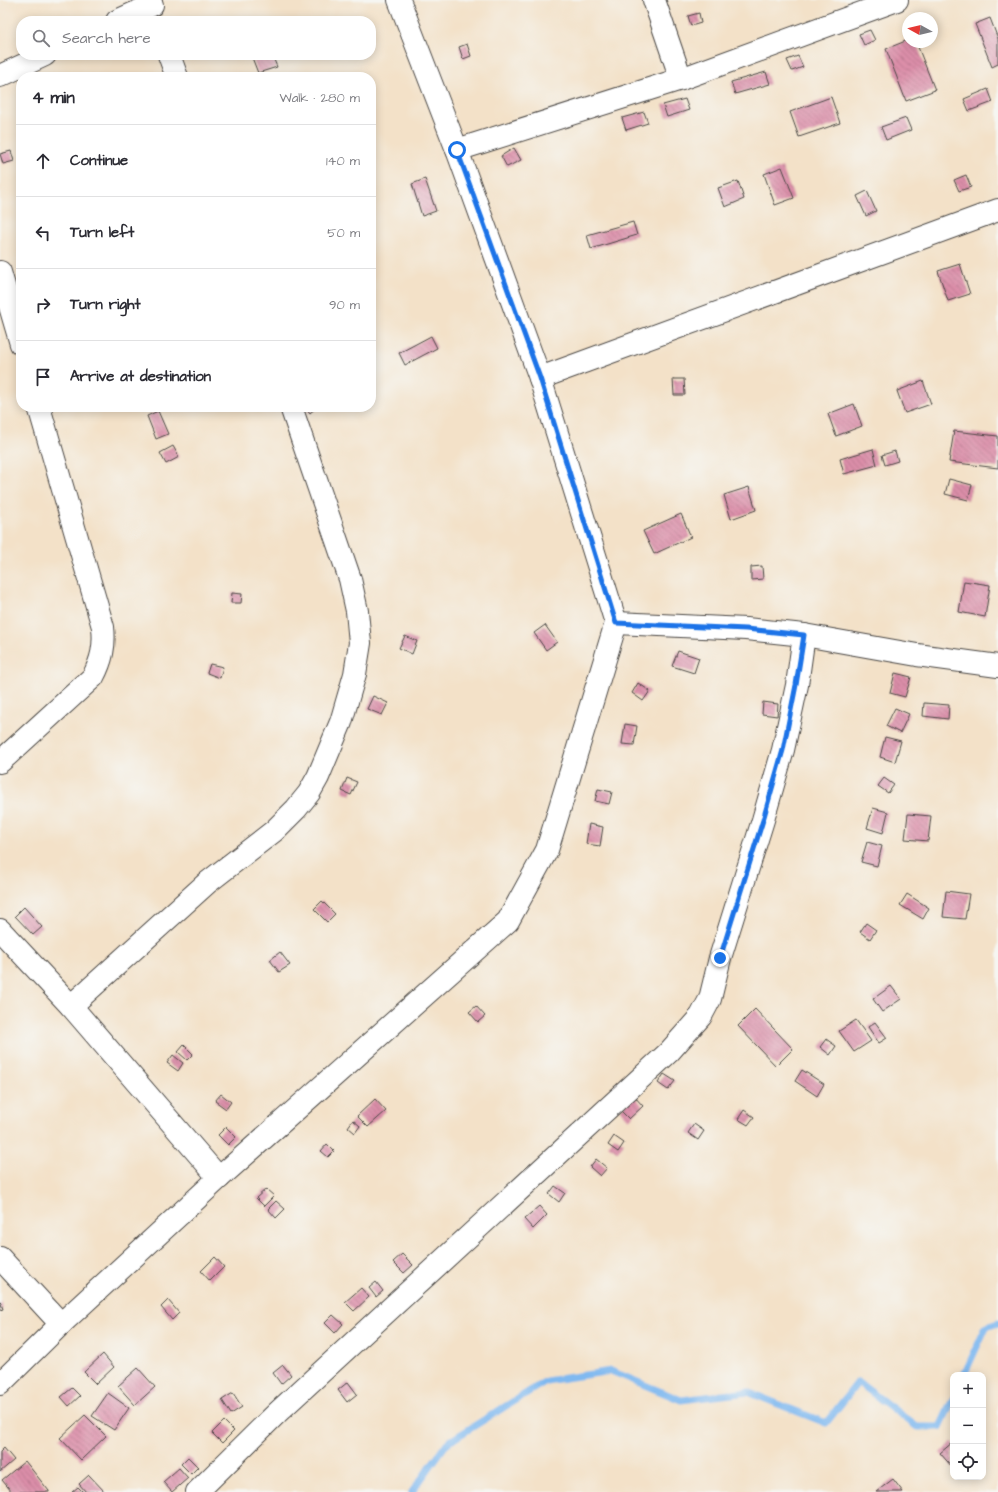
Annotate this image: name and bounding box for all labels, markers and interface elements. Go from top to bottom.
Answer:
north arrow [902,12,938,48]
search box [16,16,376,60]
icon: search [30,27,52,49]
text: Search here [62,28,151,49]
text: 4 min [32,86,75,110]
text: Walk · 280 m [279,89,360,107]
route start [448,141,466,159]
icon: ahead [32,150,54,172]
text: Continue [70,150,128,171]
text: 140 m [326,152,360,170]
icon: left [32,222,54,244]
text: Turn left [70,222,134,243]
text: 50 m [327,224,360,242]
icon: right [32,294,54,316]
text: Turn right [70,294,141,315]
text: 90 m [329,296,360,314]
icon: arrive [32,366,54,388]
text: Arrive at destination [70,366,211,387]
route end [711,949,729,967]
map controls [950,1372,986,1480]
button: + [950,1372,986,1408]
button: − [950,1408,986,1444]
button: locate [950,1444,986,1480]

